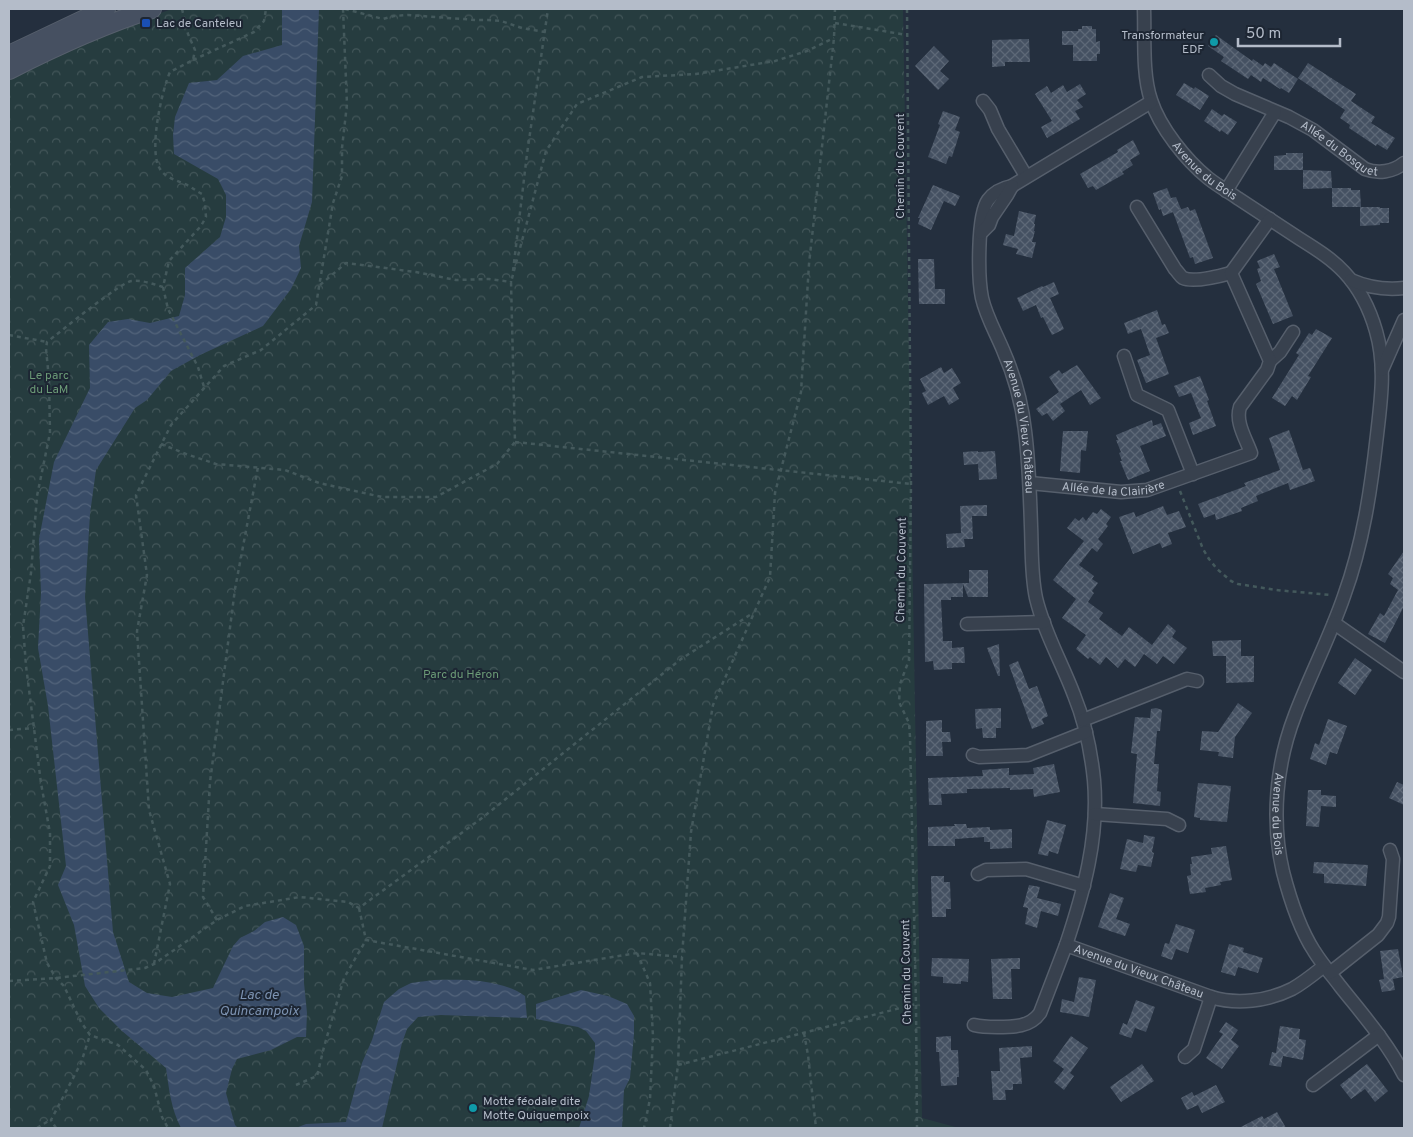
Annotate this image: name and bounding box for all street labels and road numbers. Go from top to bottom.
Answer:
street label: Chemin du Couvent [893,113,909,219]
street label: Allée du Bosquet [1297,118,1378,181]
street label: Avenue du Bois [1168,138,1240,205]
street label: Avenue du Vieux Château [999,357,1037,494]
street label: Allée de la Clairière [1061,477,1167,501]
street label: Chemin du Couvent [893,517,911,623]
street label: Avenue du Bois [1267,772,1287,857]
street label: Chemin du Couvent [898,919,916,1025]
street label: Avenue du Vieux Château [1071,941,1206,1003]

